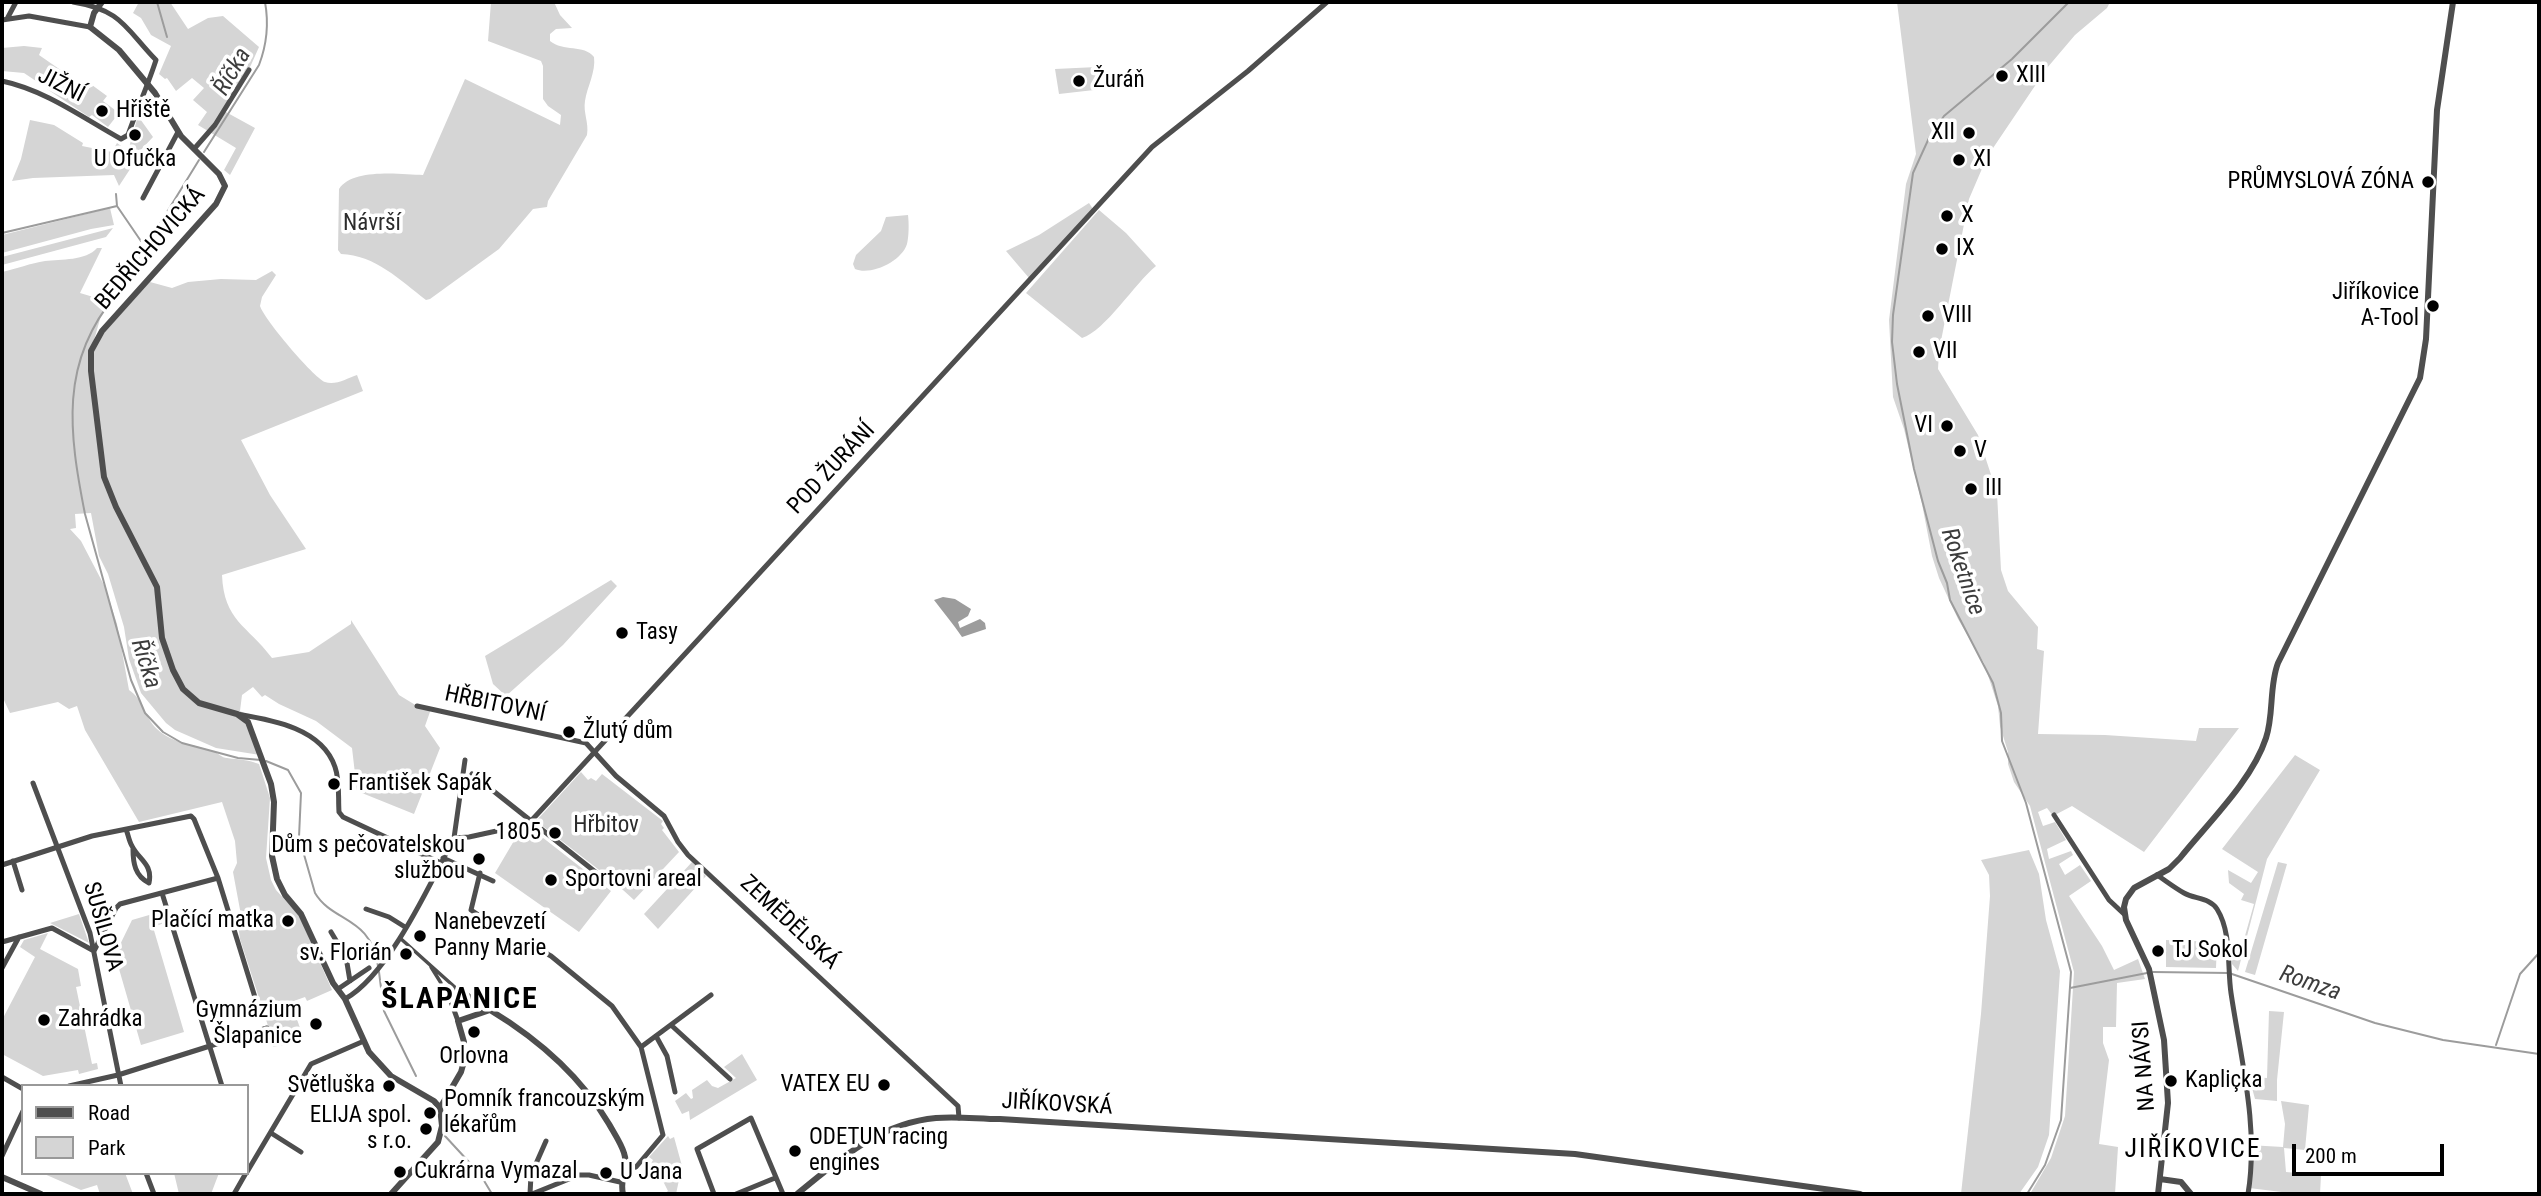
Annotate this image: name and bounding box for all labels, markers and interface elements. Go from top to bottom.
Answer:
water label: Říčka [208,43,258,101]
place label: XIII [2016,62,2046,90]
street label: JIŽNÍ [33,63,89,109]
place label: Žuráň [1093,67,1145,95]
marker: XIII [1994,68,2010,84]
marker: Žuráň [1071,73,1087,89]
place label: Hřiště [116,97,171,125]
marker: Hřiště [94,103,110,119]
place label: XII [1931,119,1955,147]
marker: XII [1961,125,1977,141]
marker: U Ofučka [127,127,143,143]
place label: U Ofučka [94,146,176,174]
place label: XI [1973,146,1991,174]
marker: XI [1951,152,1967,168]
place label: PRŮMYSLOVÁ ZÓNA [2228,168,2414,196]
marker: PRŮMYSLOVÁ ZÓNA [2420,174,2436,190]
street label: BEDŘICHOVICKÁ [90,182,212,316]
place label: X [1961,202,1974,230]
marker: X [1939,208,1955,224]
park label: Návrší [343,210,401,238]
place label: IX [1956,235,1975,263]
marker: IX [1934,241,1950,257]
place label: Jiříkovice A-Tool [2332,279,2419,333]
marker: Jiříkovice A-Tool [2425,298,2441,314]
place label: VIII [1942,302,1972,330]
marker: VIII [1920,308,1936,324]
place label: VII [1933,338,1957,366]
marker: VII [1911,344,1927,360]
place label: VI [1914,412,1933,440]
street label: POD ŽURÁNÍ [783,417,881,521]
marker: VI [1939,418,1955,434]
place label: V [1974,437,1987,465]
marker: V [1952,443,1968,459]
place label: III [1985,475,2002,503]
marker: III [1963,481,1979,497]
water label: Roketnice [1934,525,1990,619]
place label: Tasy [636,619,678,647]
marker: Tasy [614,625,630,641]
water label: Říčka [124,636,166,692]
street label: HŘBITOVNÍ [442,681,548,729]
place label: Žlutý dům [583,718,673,746]
marker: Žlutý dům [561,724,577,740]
place label: František Sapák [348,770,492,798]
marker: František Sapák [326,776,342,792]
park label: Hřbitov [573,812,639,840]
place label: 1805 [496,819,541,847]
marker: 1805 [547,825,563,841]
place label: Dům s pečovatelskou službou [271,832,465,886]
marker: Dům s pečovatelskou službou [471,851,487,867]
place label: Sportovni areal [565,866,702,894]
street label: ZEMĚDĚLSKÁ [734,870,844,976]
marker: Sportovni areal [543,872,559,888]
street label: SUŠILOVA [76,879,128,975]
place label: Plačící matka [151,907,274,935]
place label: Nanebevzetí Panny Marie [434,909,546,963]
marker: Plačící matka [280,913,296,929]
marker: Nanebevzetí Panny Marie [412,928,428,944]
place label: TJ Sokol [2172,937,2248,965]
place label: sv. Florián [299,940,392,968]
marker: TJ Sokol [2150,943,2166,959]
marker: sv. Florián [398,946,414,962]
water label: Romza [2276,960,2344,1008]
district label: ŠLAPANICE [382,982,538,1018]
place label: Gymnázium Šlapanice [196,997,302,1051]
place label: Zahrádka [58,1006,143,1034]
marker: Zahrádka [36,1012,52,1028]
marker: Gymnázium Šlapanice [308,1016,324,1032]
street label: NA NÁVSI [2128,1020,2162,1112]
marker: Orlovna [466,1024,482,1040]
place label: Orlovna [439,1043,509,1071]
place label: Kapliçka [2185,1067,2262,1095]
place label: VATEX EU [780,1071,870,1099]
place label: Světluška [288,1072,375,1100]
marker: Kapliçka [2163,1073,2179,1089]
marker: VATEX EU [876,1077,892,1093]
marker: Světluška [381,1078,397,1094]
legend [21,1084,248,1175]
place label: Pomník francouzským lékařům [444,1086,645,1140]
street label: JIŘÍKOVSKÁ [1001,1088,1113,1122]
text: Road [88,1101,130,1125]
place label: ELIJA spol. s r.o. [310,1102,412,1156]
marker: Pomník francouzským lékařům [422,1105,438,1121]
marker: ELIJA spol. s r.o. [418,1121,434,1137]
place label: ODETUN racing engines [809,1124,948,1178]
scale bar [2296,1130,2448,1174]
district label: JIŘÍKOVICE [2126,1134,2260,1166]
text: Park [88,1136,125,1160]
marker: ODETUN racing engines [787,1143,803,1159]
text: 200 m [2305,1144,2357,1168]
place label: Cukrárna Vymazal [414,1158,578,1186]
place label: U Jana [620,1159,682,1187]
marker: Cukrárna Vymazal [392,1164,408,1180]
marker: U Jana [598,1165,614,1181]

